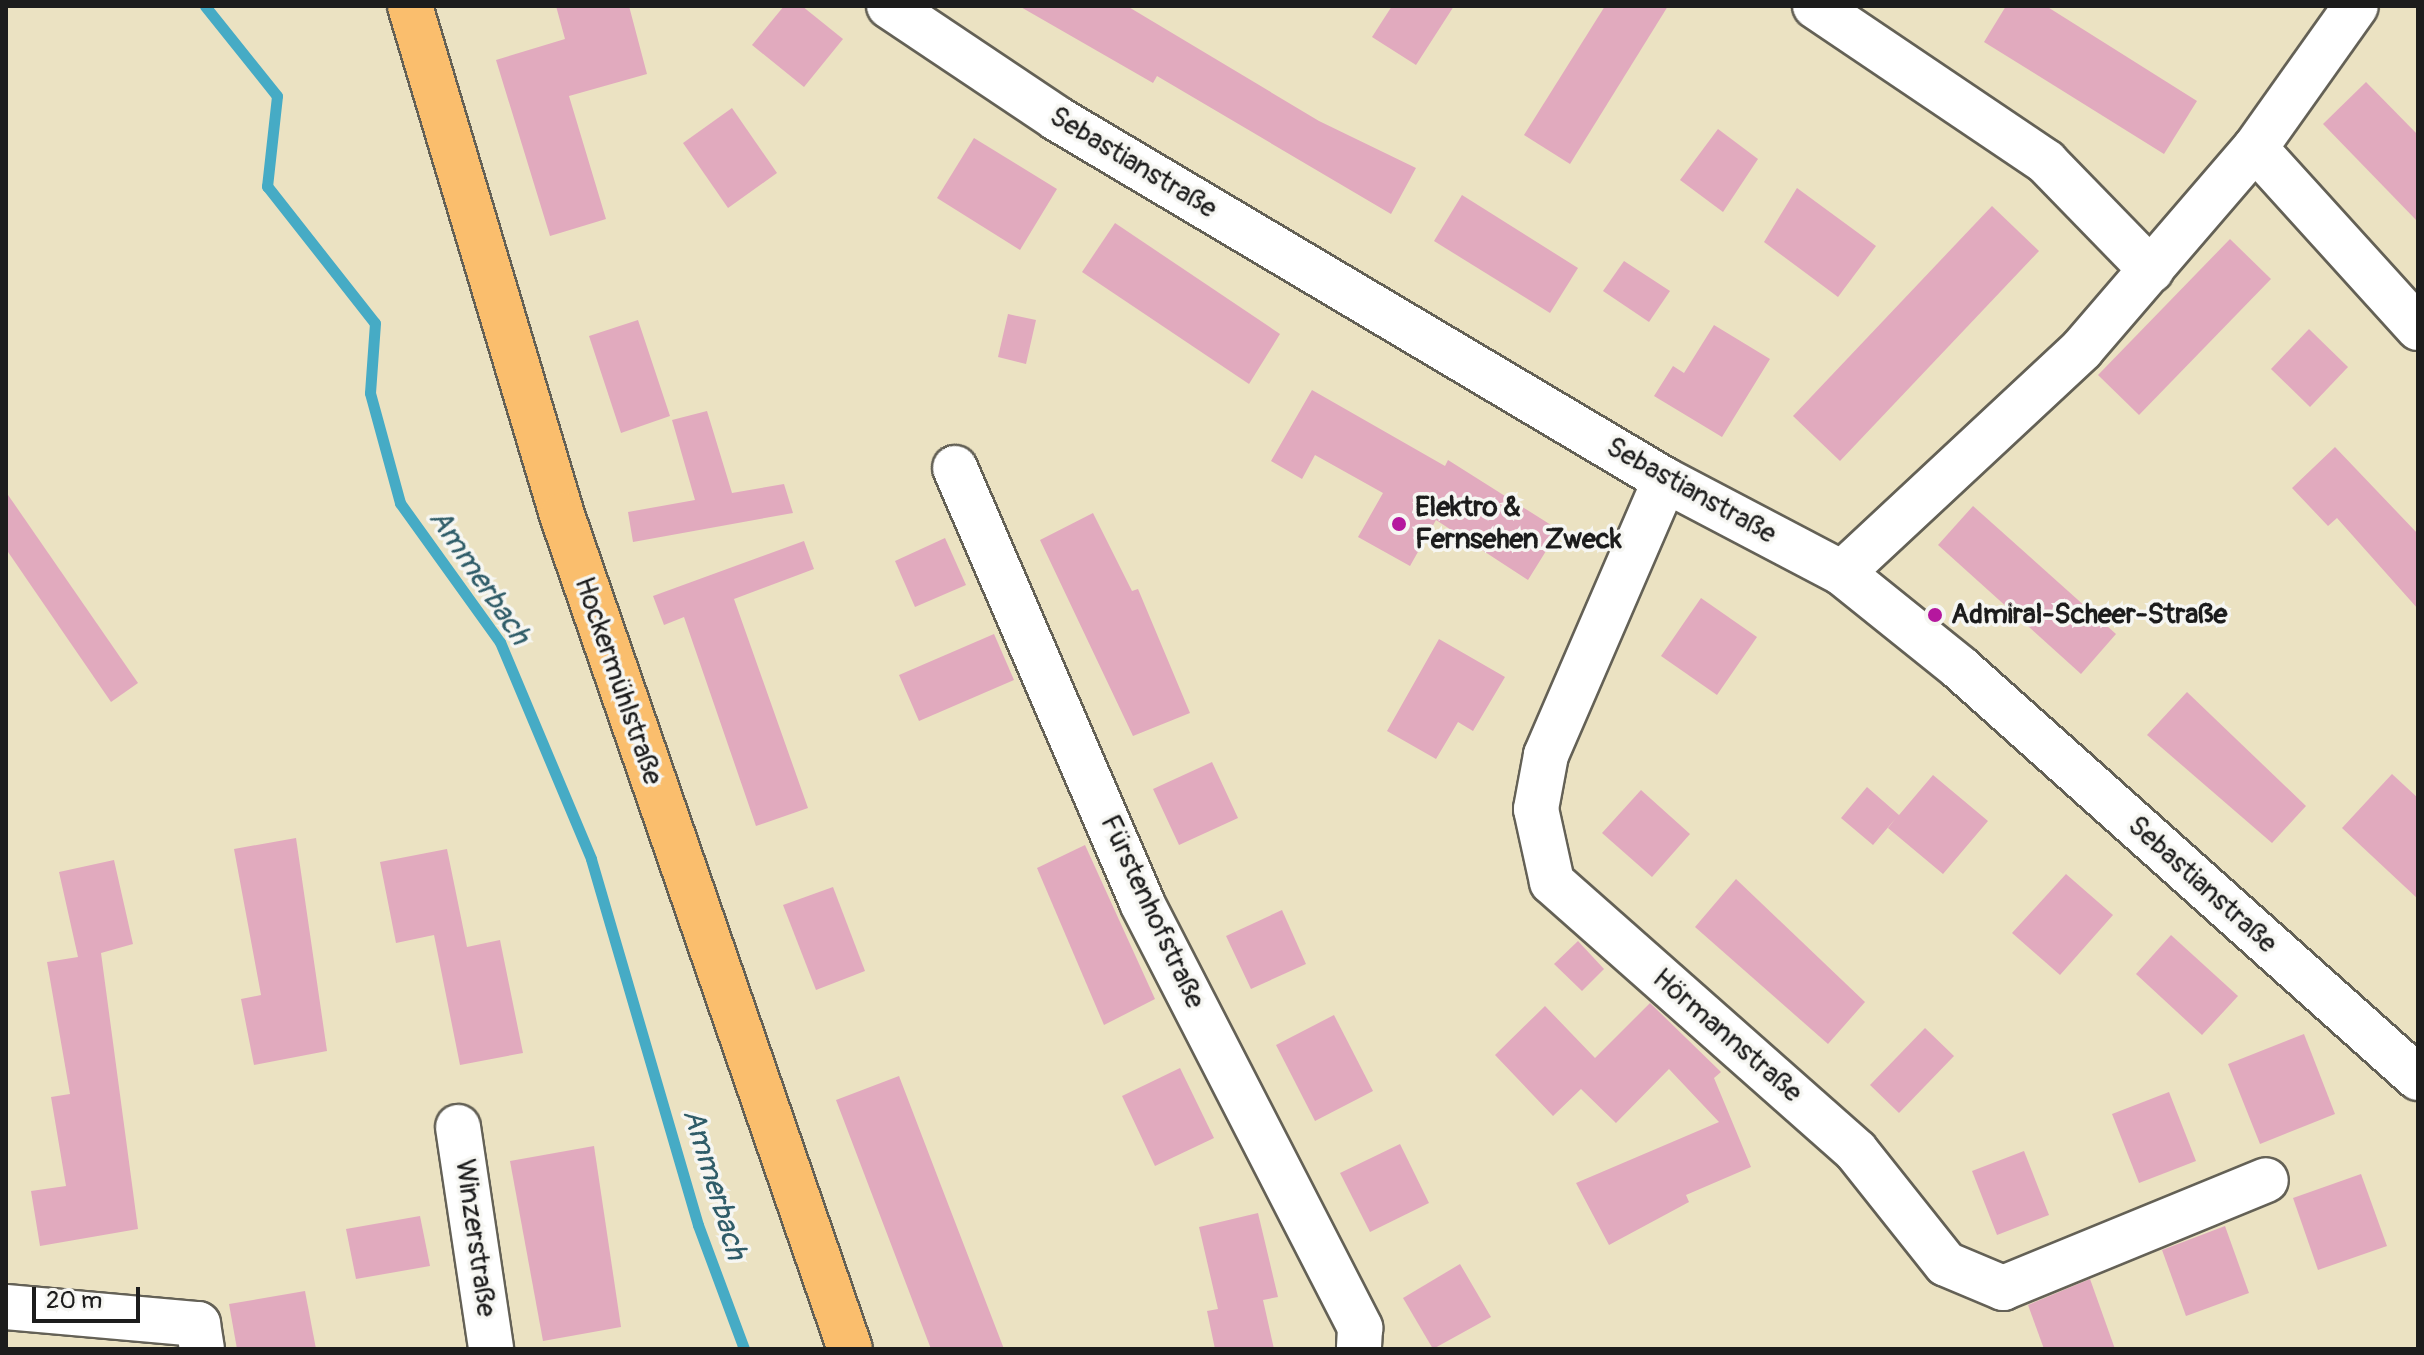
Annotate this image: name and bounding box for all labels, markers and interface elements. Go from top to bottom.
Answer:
street label: Sebastianstraße [1043,100,1223,226]
street label: Sebastianstraße [1600,430,1782,552]
place label: Elektro & Fernsehen Zweck [1415,491,1622,557]
water label: Ammerbach [421,502,537,652]
marker: Elektro & Fernsehen Zweck [1390,515,1408,533]
street label: Hockermühlstraße [567,573,669,789]
place label: Admiral-Scheer-Straße [1951,598,2227,632]
marker: Admiral-Scheer-Straße [1926,606,1944,624]
street label: Sebastianstraße [2121,809,2283,961]
street label: Fürstenhofstraße [1092,810,1212,1014]
street label: Hörmannstraße [1645,962,1809,1110]
water label: Ammerbach [674,1104,754,1264]
street label: Winzerstraße [447,1157,503,1319]
scale bar [36,1271,144,1321]
text: 20 m [46,1286,102,1315]

